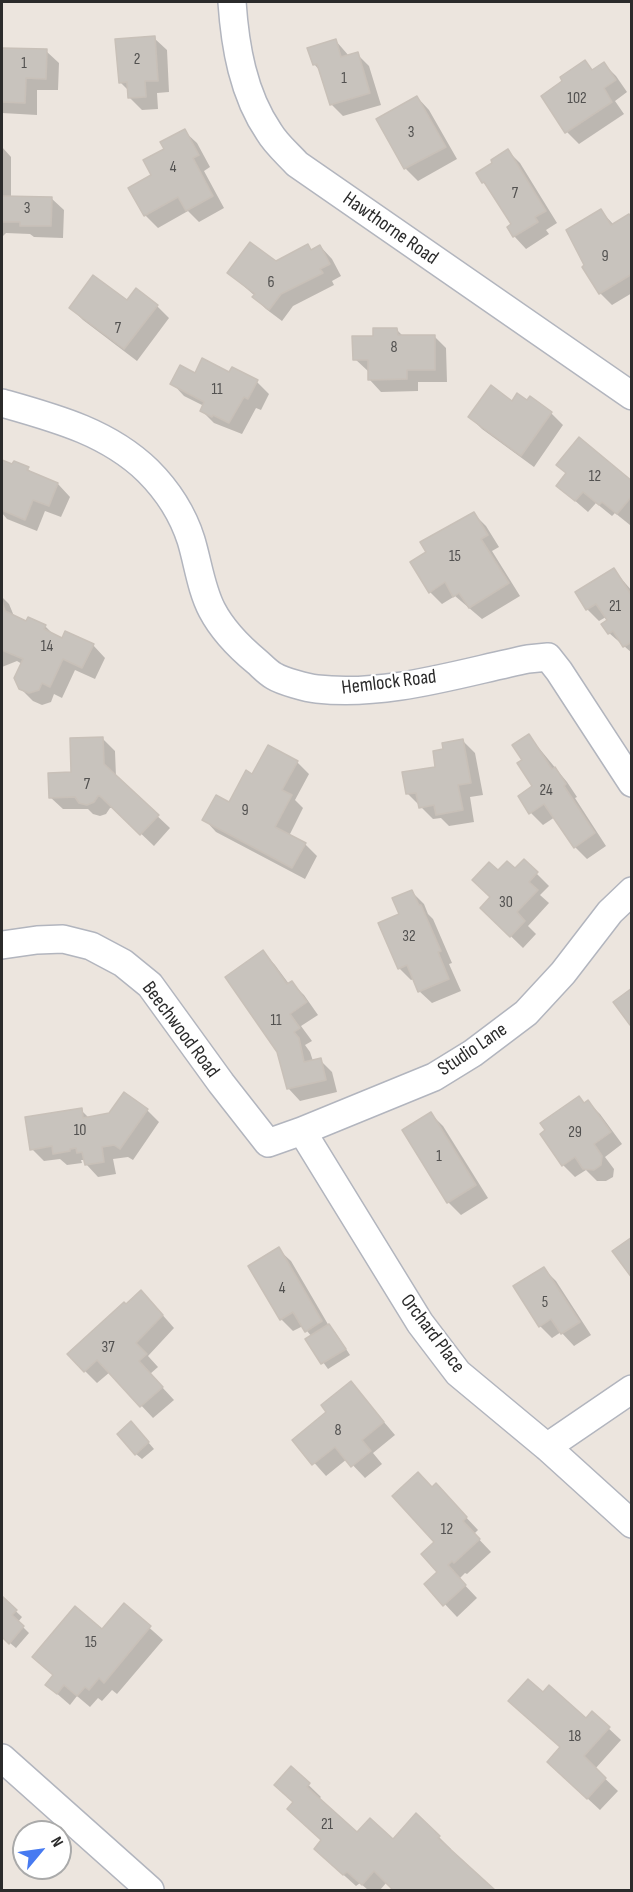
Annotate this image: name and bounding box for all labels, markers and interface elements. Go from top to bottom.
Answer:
house number: 2 [134,50,140,70]
house number: 1 [21,54,27,74]
house number: 1 [341,69,347,89]
house number: 102 [567,89,587,109]
house number: 3 [408,123,414,143]
house number: 4 [170,158,176,178]
house number: 7 [512,184,518,204]
street label: Hawthorne Road [338,187,442,271]
house number: 3 [24,199,30,219]
house number: 9 [601,247,609,267]
house number: 6 [267,273,275,293]
house number: 7 [115,319,121,339]
house number: 8 [390,338,398,358]
house number: 11 [211,380,223,400]
house number: 12 [589,467,601,487]
house number: 15 [449,547,461,567]
house number: 21 [609,597,621,617]
house number: 14 [41,637,53,657]
street label: Hemlock Road [340,665,438,701]
house number: 7 [84,775,90,795]
house number: 24 [539,781,553,801]
house number: 9 [241,801,249,821]
house number: 30 [499,893,513,913]
house number: 32 [402,927,416,947]
street label: Beechwood Road [136,977,224,1083]
house number: 11 [270,1011,282,1031]
street label: Studio Lane [434,1018,512,1082]
house number: 10 [74,1121,86,1141]
house number: 29 [568,1123,582,1143]
house number: 1 [436,1147,442,1167]
house number: 4 [279,1279,285,1299]
street label: Orchard Place [395,1290,469,1378]
house number: 5 [542,1293,548,1313]
house number: 37 [101,1338,115,1358]
house number: 8 [334,1421,342,1441]
house number: 12 [441,1520,453,1540]
house number: 15 [85,1633,97,1653]
house number: 18 [569,1727,581,1747]
house number: 21 [321,1815,333,1835]
north arrow [12,1820,72,1880]
text: N [46,1834,67,1850]

